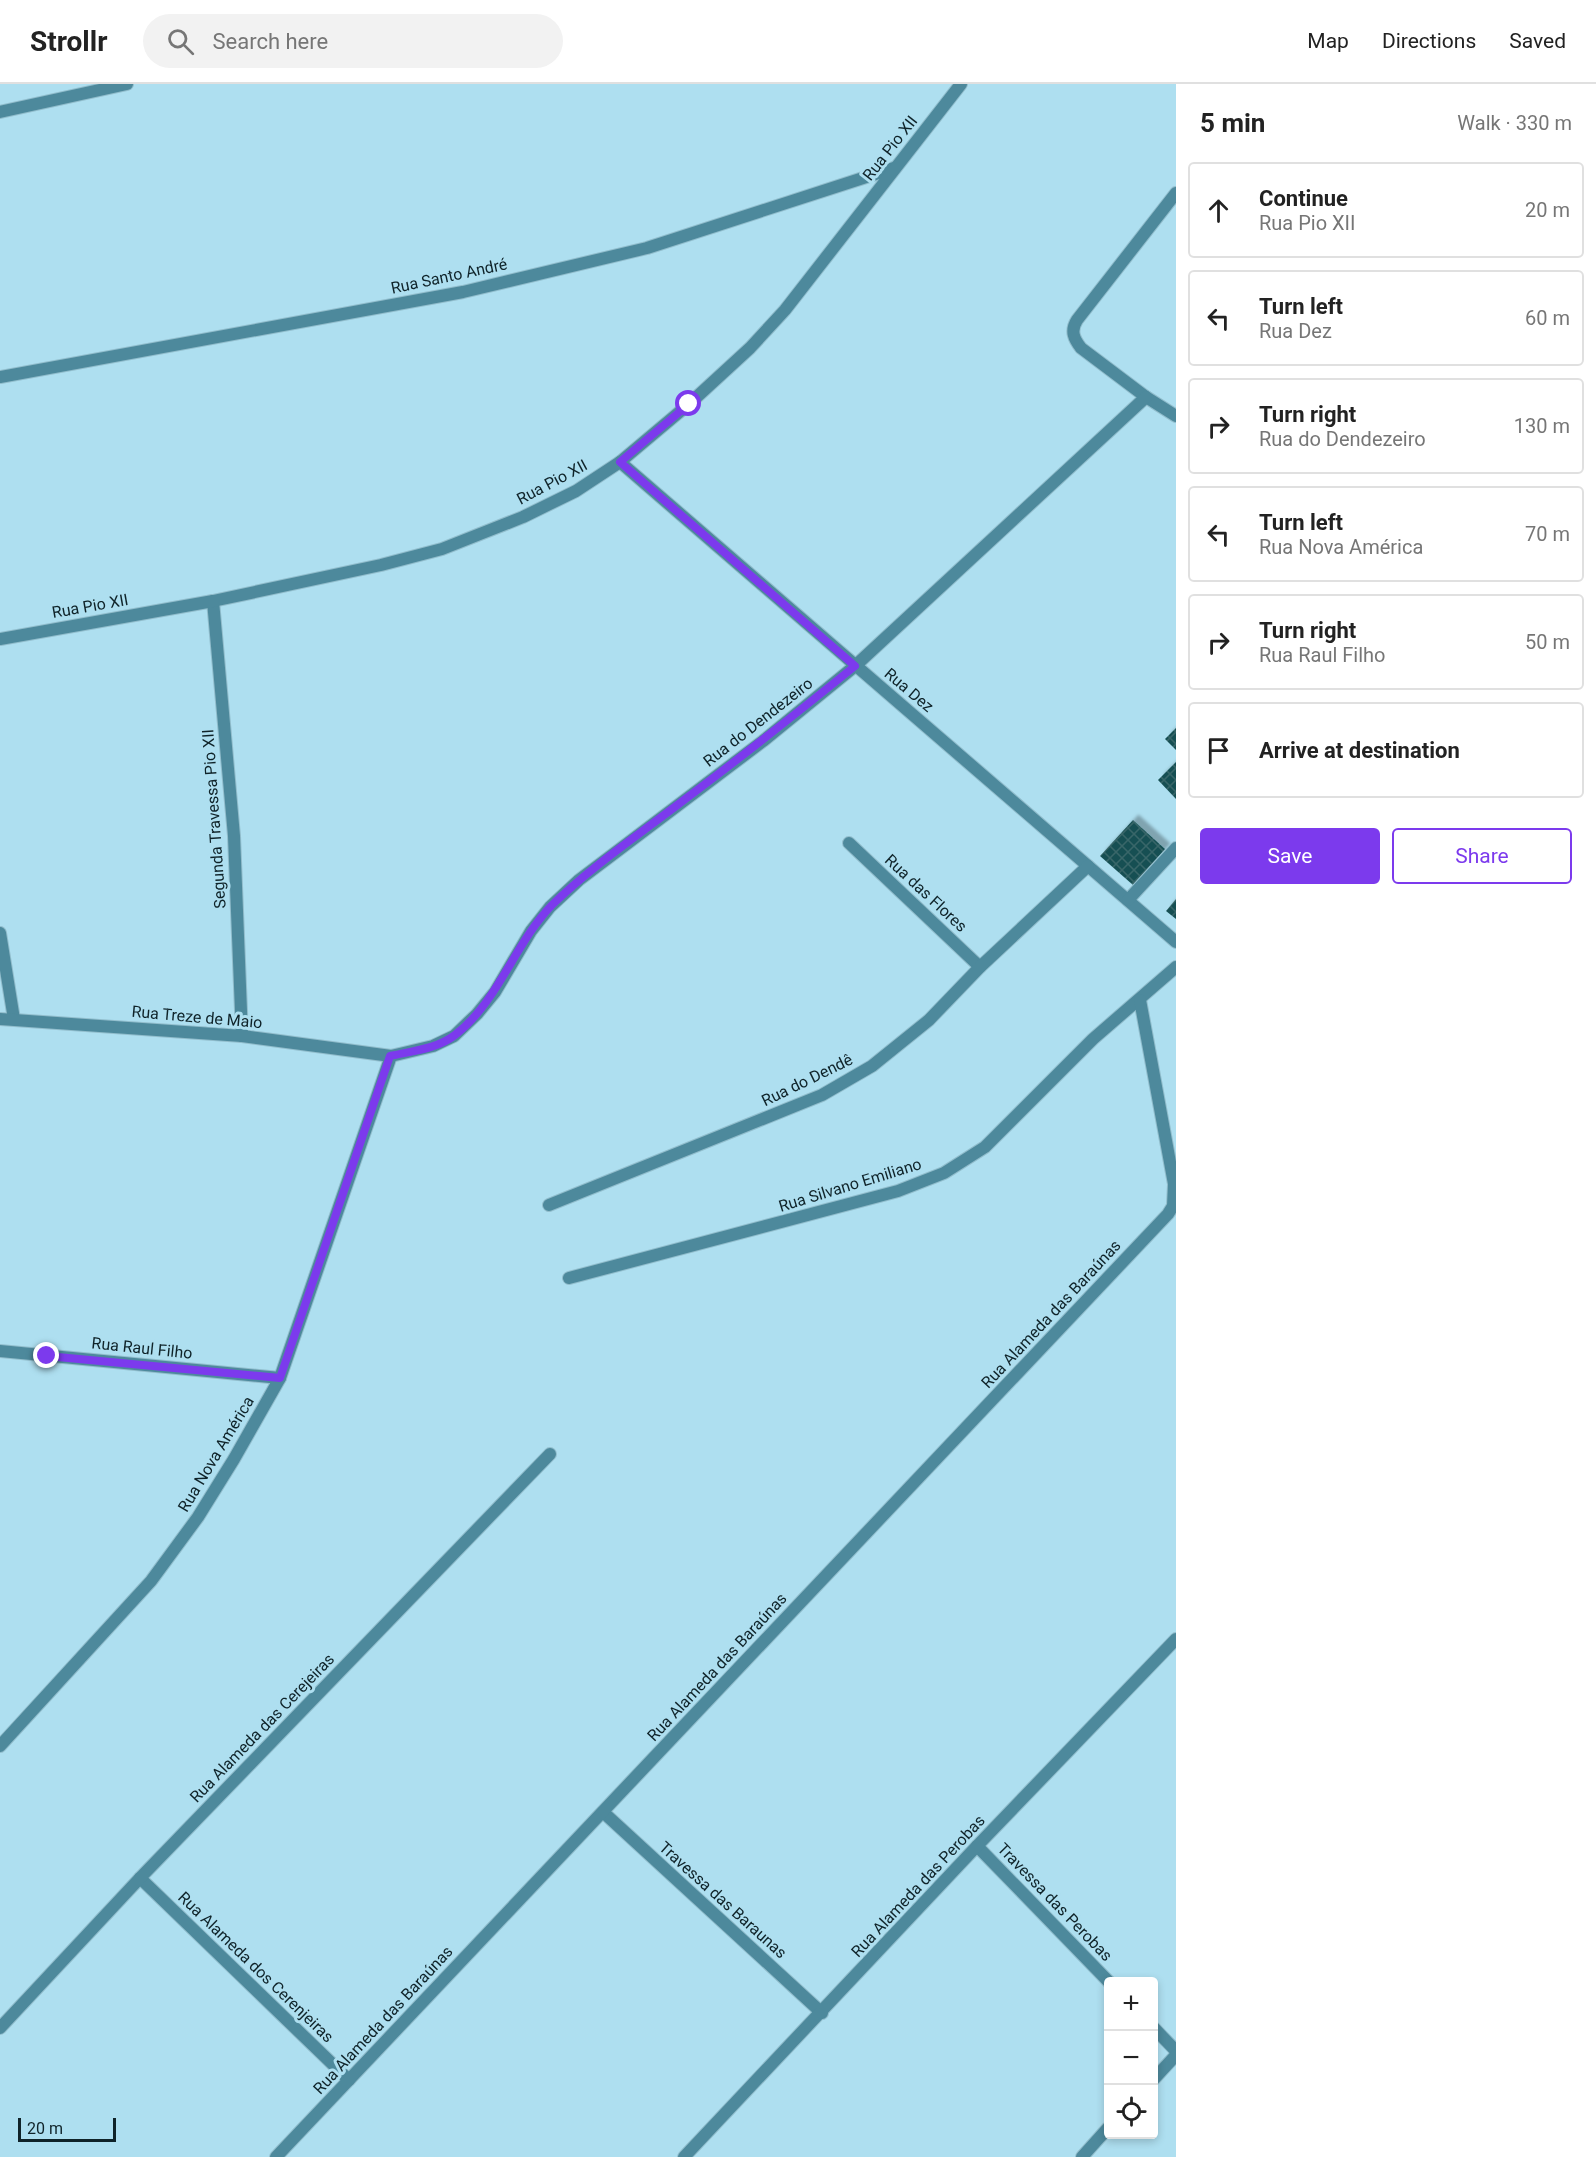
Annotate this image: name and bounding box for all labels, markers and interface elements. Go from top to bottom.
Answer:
search box [143,14,563,68]
text: Strollr [30,25,107,58]
icon: search [164,25,197,58]
text: Search here [212,29,328,54]
text: Map [1307,29,1349,53]
text: Directions [1382,29,1476,53]
text: Saved [1509,29,1566,53]
text: 5 min [1200,108,1265,138]
text: Walk · 330 m [1457,111,1572,135]
street label: Rua Pio XII [859,112,921,184]
text: Continue [1259,186,1348,211]
icon: ahead [1202,194,1235,227]
text: 20 m [1525,198,1570,222]
text: Rua Pio XII [1259,211,1355,235]
street label: Rua Santo André [389,254,509,298]
text: Turn left [1259,294,1343,319]
icon: left [1202,302,1235,335]
text: 60 m [1525,306,1570,330]
text: Rua Dez [1259,319,1332,343]
route start [675,390,701,416]
text: Turn right [1259,402,1356,427]
icon: right [1202,410,1235,443]
text: 130 m [1514,414,1570,438]
text: Rua do Dendezeiro [1259,427,1426,451]
street label: Rua Pio XII [513,455,591,509]
text: Turn left [1259,510,1343,535]
icon: left [1202,518,1235,551]
text: 70 m [1525,522,1570,546]
text: Rua Nova América [1259,535,1423,559]
street label: Rua Pio XII [50,590,130,622]
text: Turn right [1259,618,1356,643]
icon: right [1202,626,1235,659]
text: 50 m [1525,630,1570,654]
text: Rua Raul Filho [1259,643,1385,667]
street label: Rua Dez [881,664,937,716]
street label: Rua do Dendezeiro [700,673,816,771]
street label: Segunda Travessa Pio XII [198,729,230,909]
icon: arrive [1202,734,1235,767]
text: Arrive at destination [1259,738,1460,763]
button: Save [1200,828,1380,884]
button: Share [1392,828,1572,884]
street label: Rua das Flores [881,850,971,936]
street label: Rua Treze de Maio [131,1002,263,1032]
street label: Rua do Dendê [758,1050,856,1110]
street label: Rua Silvano Emiliano [776,1154,924,1216]
street label: Rua Alameda das Baraúnas [977,1236,1125,1392]
street label: Rua Raul Filho [91,1333,193,1363]
route end [33,1342,59,1368]
street label: Rua Nova América [174,1393,258,1515]
street label: Rua Alameda das Baraúnas [643,1589,791,1745]
street label: Rua Alameda das Cerejeiras [186,1650,338,1806]
street label: Rua Alameda das Perobas [847,1811,989,1961]
street label: Travessa das Baraunas [655,1838,791,1962]
street label: Travessa das Perobas [994,1839,1116,1965]
street label: Rua Alameda dos Cerenjeiras [174,1888,338,2046]
street label: Rua Alameda das Baraúnas [309,1942,457,2098]
map controls [1104,1977,1158,2139]
button: + [1104,1977,1158,2031]
button: − [1104,2031,1158,2085]
button: locate [1104,2085,1158,2139]
scale bar [18,2115,116,2142]
text: 20 m [27,2119,63,2138]

